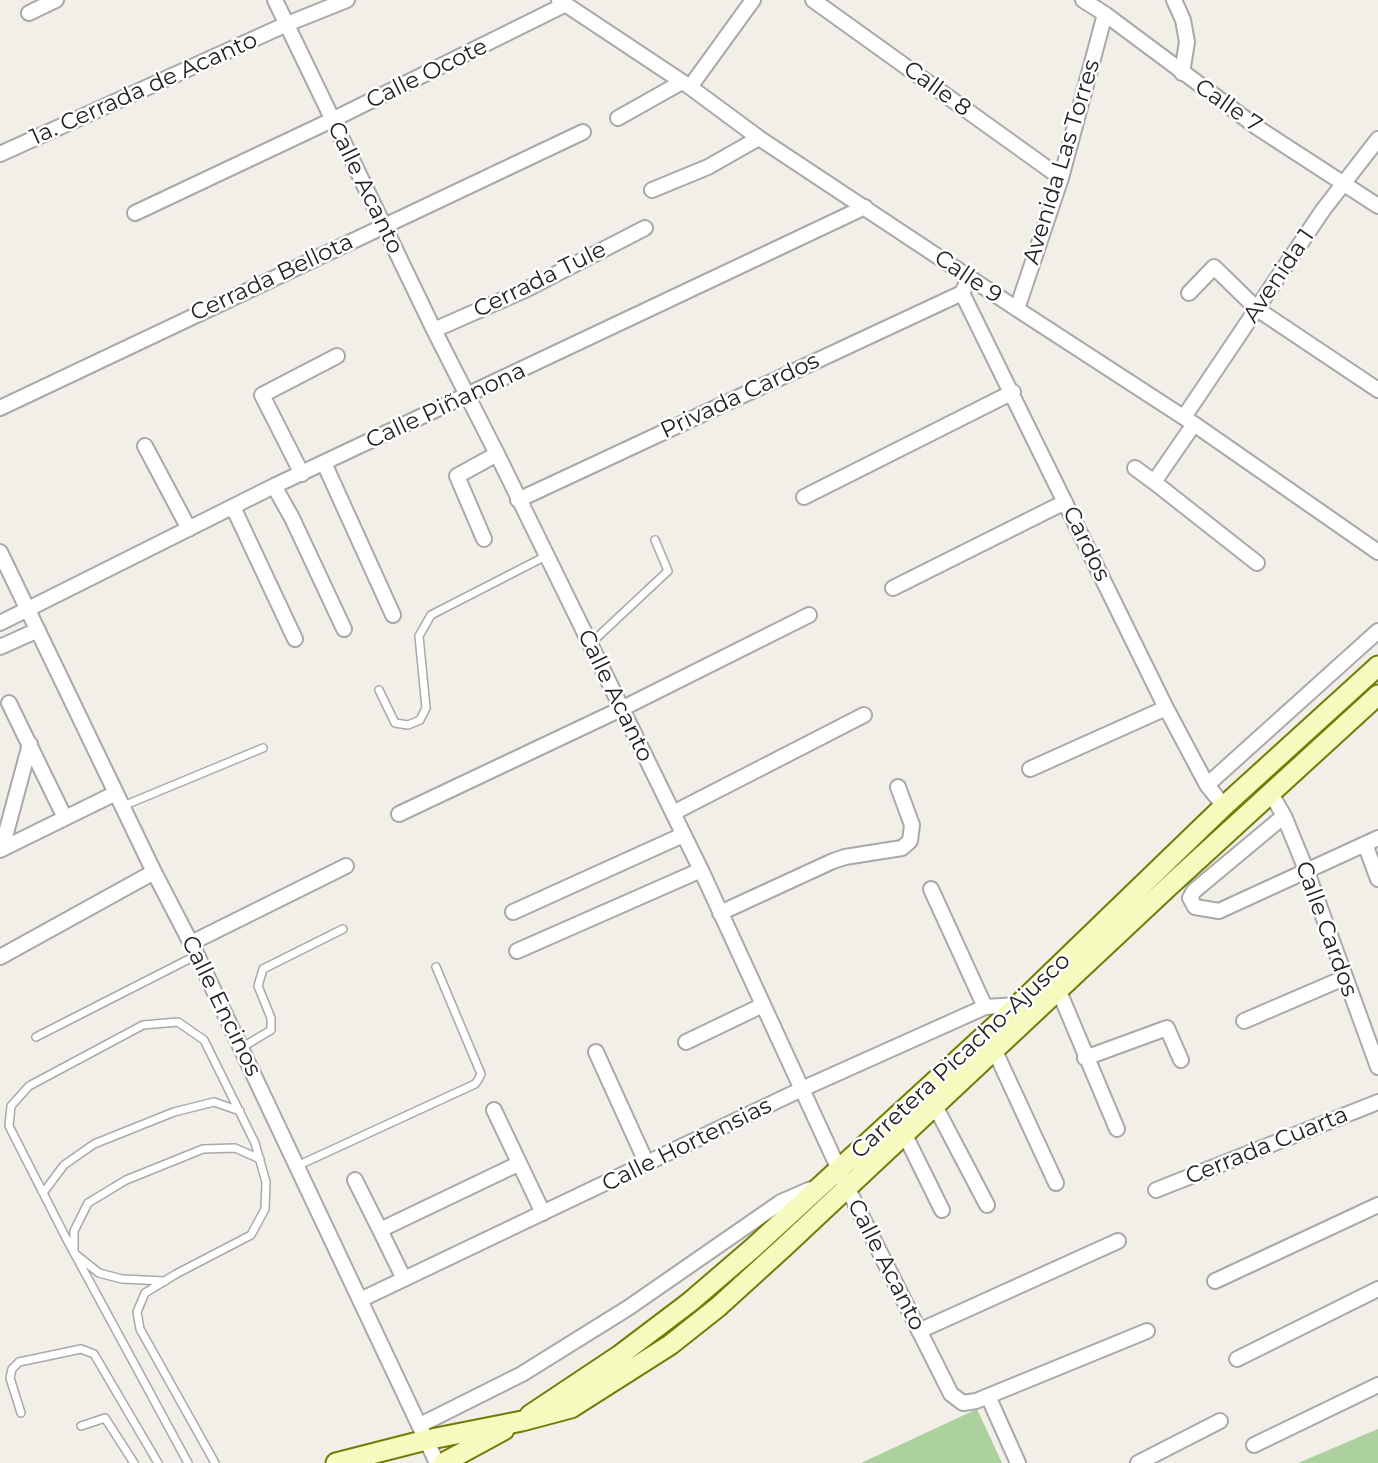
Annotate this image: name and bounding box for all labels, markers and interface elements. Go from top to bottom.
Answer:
street label: 1a. Cerrada de Acanto [26,26,262,152]
street label: Calle Ocote [362,33,492,115]
street label: Calle 8 [898,55,976,123]
street label: Avenida Las Torres [1018,56,1106,268]
street label: Calle 7 [1189,73,1267,139]
street label: Calle Acanto [321,117,409,259]
street label: Avenida 1 [1238,224,1320,328]
street label: Cerrada Bellota [186,228,358,328]
street label: Cerrada Tule [469,236,611,324]
street label: Calle 9 [929,244,1007,310]
street label: Privada Cardos [656,347,824,445]
street label: Calle Piñanona [362,357,530,455]
street label: Cardos [1056,502,1116,586]
street label: Calle Acanto [571,625,659,767]
street label: Calle Cardos [1289,858,1363,1000]
street label: Calle Encinos [175,931,267,1081]
street label: Carretera Picacho-Ajusco [846,947,1076,1165]
street label: Calle Hortensias [598,1092,776,1198]
street label: Cerrada Cuarta [1182,1101,1352,1191]
street label: Calle Acanto [841,1195,931,1335]

